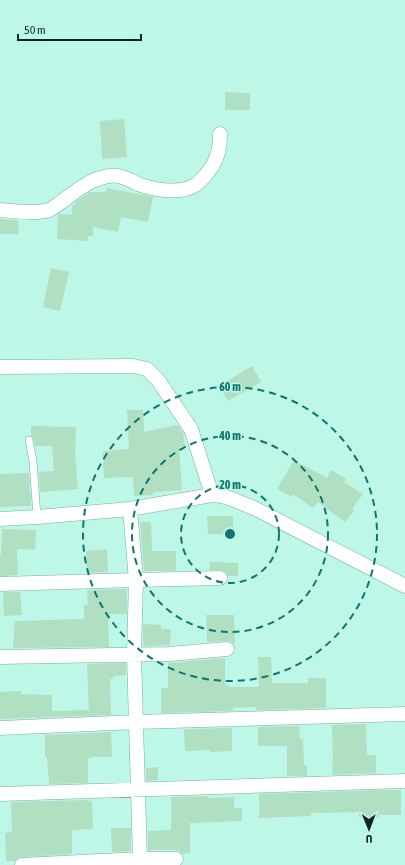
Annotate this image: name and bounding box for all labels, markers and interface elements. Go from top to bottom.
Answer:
scale bar [18,16,141,42]
text: 50 m [24,23,46,37]
text: 60 m [219,380,241,394]
text: 40 m [218,429,241,443]
text: 20 m [219,478,241,492]
centre of rings [223,527,237,541]
north arrow [349,809,389,849]
text: U [366,833,373,845]

